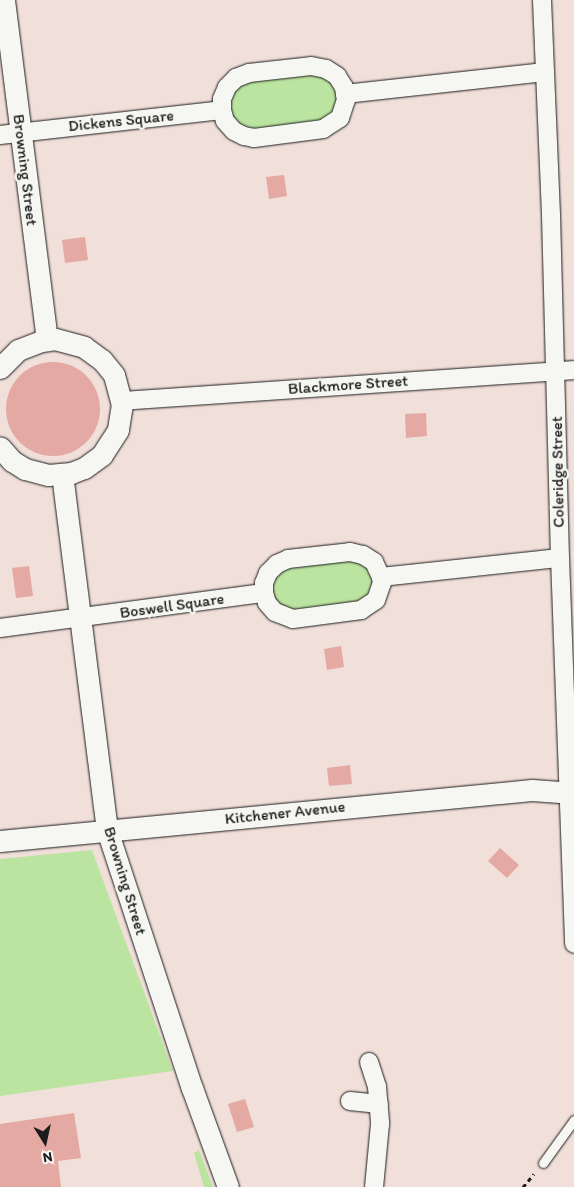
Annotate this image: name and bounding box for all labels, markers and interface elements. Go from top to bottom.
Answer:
street label: Dickens Square [68,106,174,136]
street label: Browning Street [9,113,41,227]
street label: Blackmore Street [287,371,409,399]
street label: Coleridge Street [547,416,569,528]
street label: Boswell Square [119,589,225,623]
street label: Kitchener Avenue [224,797,346,829]
street label: Browning Street [99,825,151,937]
north arrow [20,1117,70,1167]
text: N [42,1148,54,1166]

